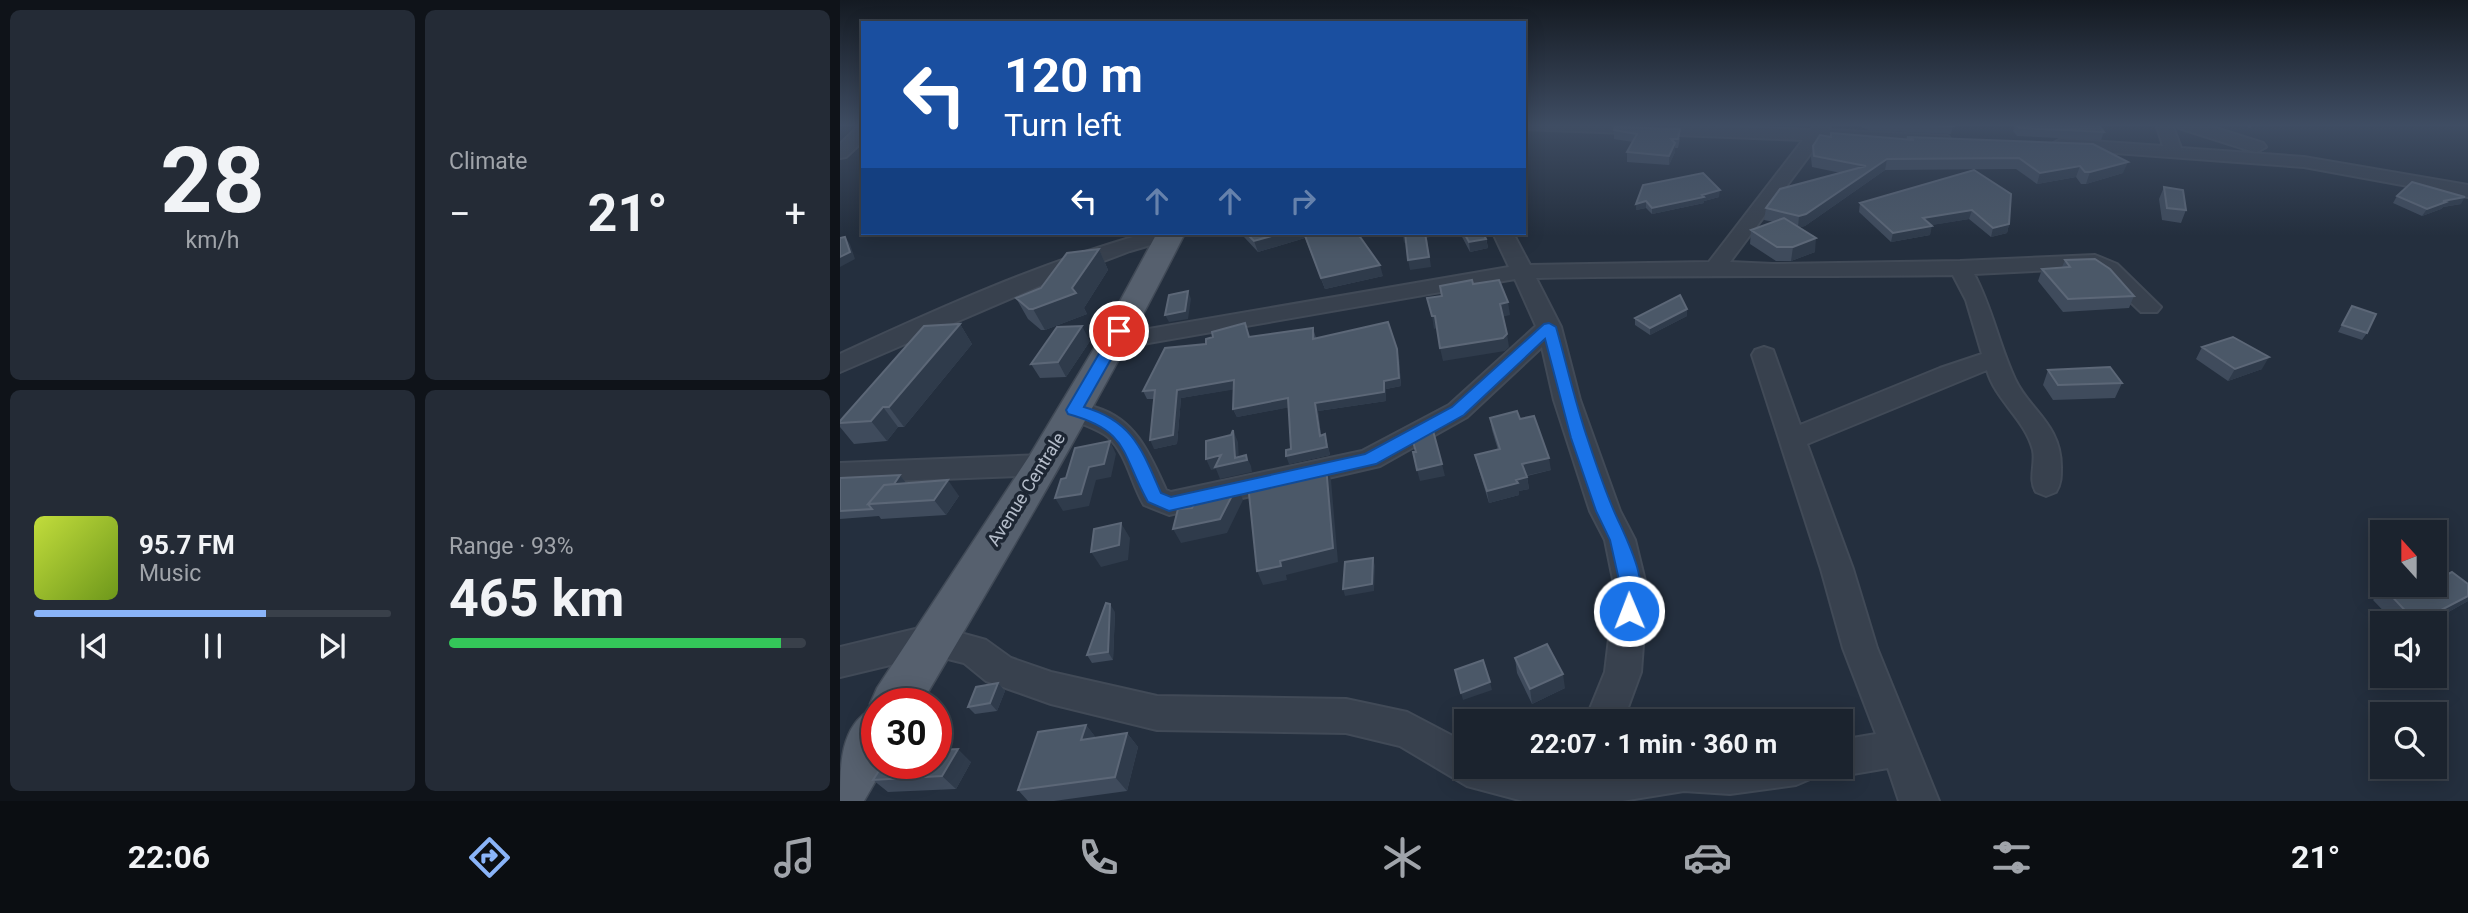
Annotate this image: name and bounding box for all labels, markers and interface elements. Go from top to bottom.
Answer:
text: 120 m [1004,47,1143,104]
icon: left [889,49,980,140]
text: Turn left [1004,106,1122,144]
text: 28 [160,128,265,234]
text: Climate [449,148,528,175]
icon: left [1065,182,1103,220]
icon: ahead [1138,182,1176,220]
icon: ahead [1211,182,1249,220]
icon: right [1284,182,1322,220]
text: 21° [588,183,668,244]
text: − [449,192,471,236]
text: + [784,192,806,236]
text: km/h [186,227,240,254]
pin [1089,301,1149,361]
icon: arrive [1100,312,1138,350]
street label: Avenue Centrale [983,428,1069,550]
north arrow [2370,520,2446,597]
map controls [2370,520,2447,779]
text: 95.7 FM [139,530,235,560]
text: Range · 93% [449,533,574,560]
text: Music [139,560,201,587]
text: 465 km [449,568,624,629]
position arrow [1592,574,1666,648]
button: sound [2370,611,2447,688]
icon: previous [75,627,113,665]
icon: pause [194,627,232,665]
icon: next [313,627,351,665]
speed limit sign: 30 [861,688,952,779]
button: search [2370,702,2447,779]
text: 22:07 · 1 min · 360 m [1530,729,1777,759]
icon: directions [465,833,514,882]
icon: music [770,833,819,882]
icon: phone [1074,833,1123,882]
icon: climate [1378,833,1427,882]
icon: car [1683,833,1732,882]
icon: filters [1987,833,2036,882]
text: 22:06 [128,838,210,876]
text: 21° [2291,838,2340,876]

